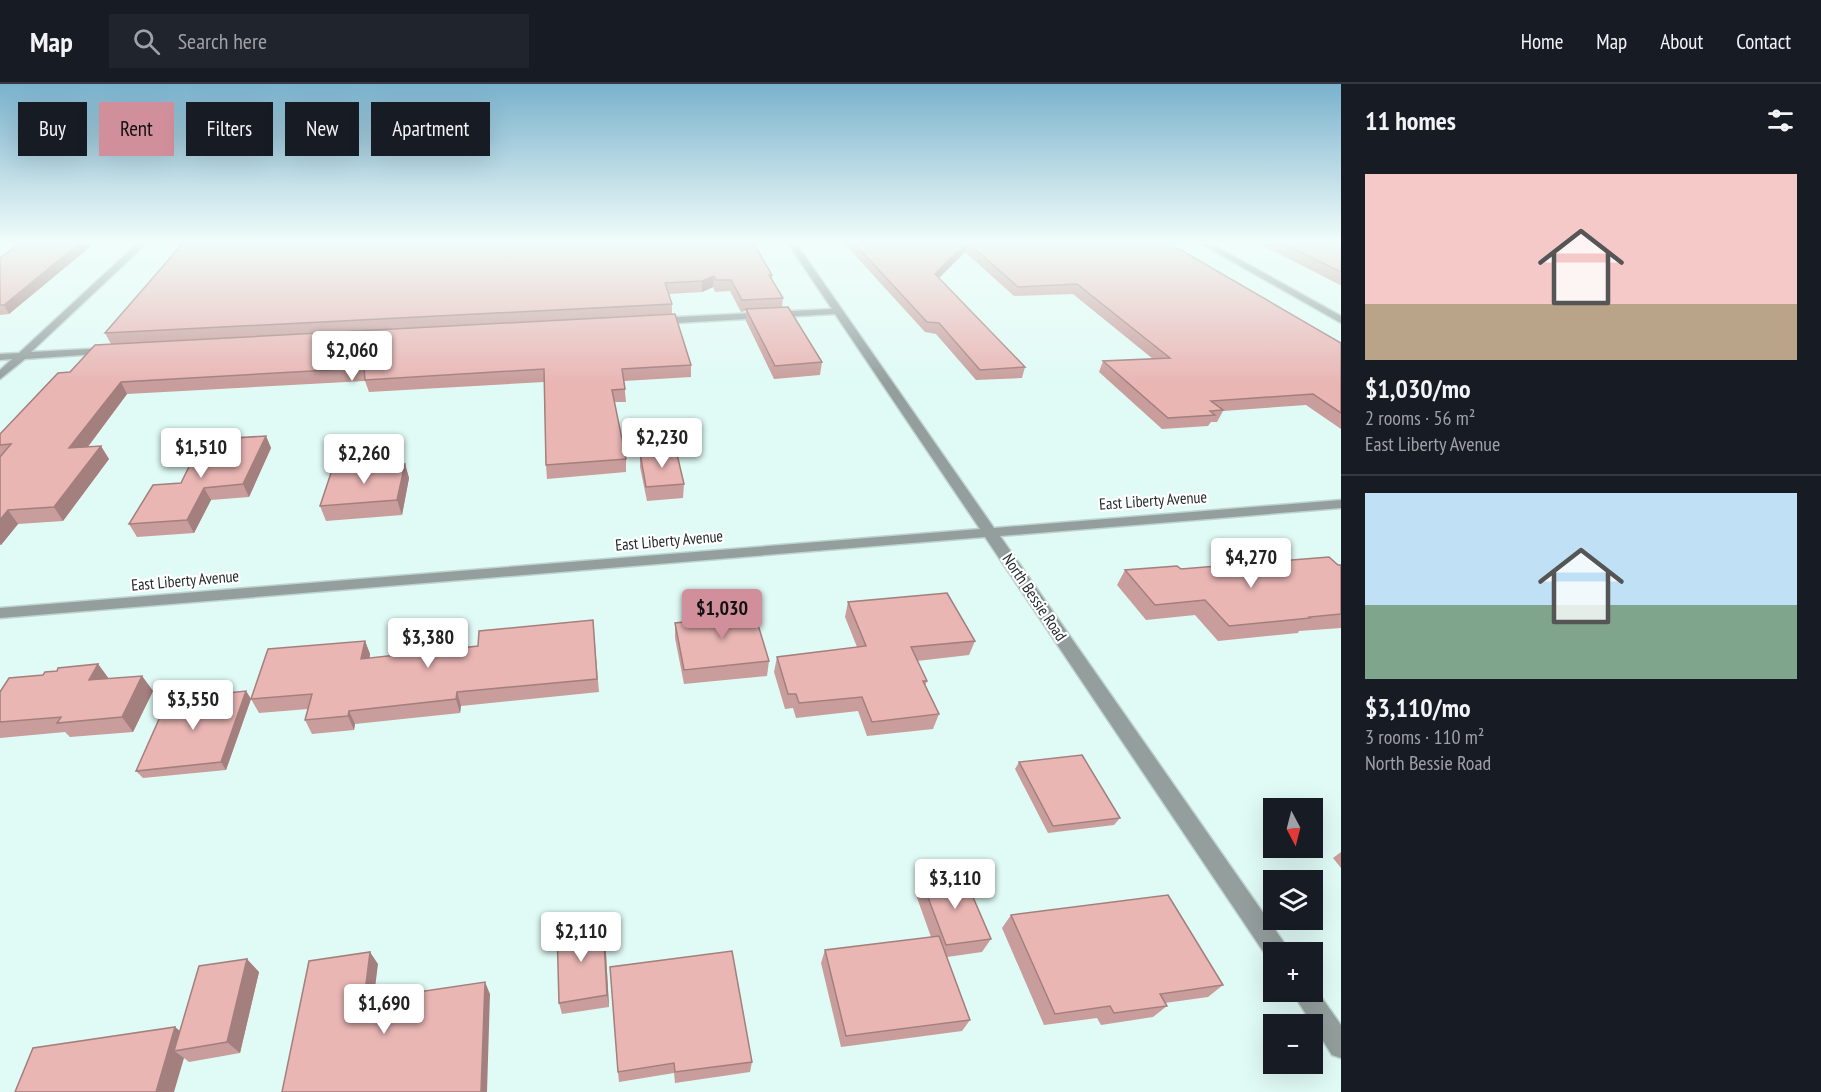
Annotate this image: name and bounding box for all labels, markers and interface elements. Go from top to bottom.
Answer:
search box [109,14,529,68]
text: Map [30,23,73,60]
icon: search [130,25,163,58]
text: Search here [178,27,267,55]
text: Home [1521,28,1563,55]
text: Map [1596,28,1627,55]
text: About [1660,28,1703,55]
text: Contact [1736,28,1791,55]
chip: Buy [18,102,87,156]
chip: Rent [99,102,174,156]
chip: Filters [186,102,273,156]
chip: New [285,102,359,156]
chip: Apartment [371,102,490,156]
text: 11 homes [1365,104,1456,137]
icon: filters [1764,104,1797,137]
icon: home [1527,213,1635,321]
pin: $2,060 [303,331,401,382]
text: $2,060 [326,337,378,363]
text: $1,030/mo [1365,372,1471,405]
text: 2 rooms · 56 m² [1365,405,1475,431]
pin: $2,230 [613,418,711,469]
text: $2,230 [636,424,688,450]
pin: $1,510 [152,428,250,479]
text: East Liberty Avenue [1365,431,1500,457]
text: $1,510 [175,434,227,460]
pin: $2,260 [315,434,413,485]
text: $2,260 [338,440,390,466]
street label: East Liberty Avenue [1098,486,1208,514]
street label: East Liberty Avenue [614,525,724,555]
icon: home [1527,532,1635,640]
pin: $4,270 [1202,538,1300,589]
text: $4,270 [1225,544,1277,570]
street label: North Bessie Road [999,550,1072,644]
street label: East Liberty Avenue [130,565,240,595]
pin: $1,030 [673,589,771,640]
text: $1,030 [696,595,748,621]
pin: $3,380 [379,618,477,669]
text: $3,380 [402,624,454,650]
pin: $3,550 [144,680,242,731]
text: $3,550 [167,686,219,712]
text: $3,110/mo [1365,691,1471,724]
text: 3 rooms · 110 m² [1365,724,1484,750]
text: North Bessie Road [1365,750,1491,776]
north arrow [1263,798,1323,858]
map controls [1263,798,1323,1074]
pin: $3,110 [906,859,1004,910]
text: $3,110 [929,865,981,891]
button: layers [1263,870,1323,930]
pin: $2,110 [532,912,630,963]
text: $2,110 [555,918,607,944]
button: + [1263,942,1323,1002]
pin: $1,690 [335,984,433,1035]
text: $1,690 [358,990,410,1016]
button: − [1263,1014,1323,1074]

